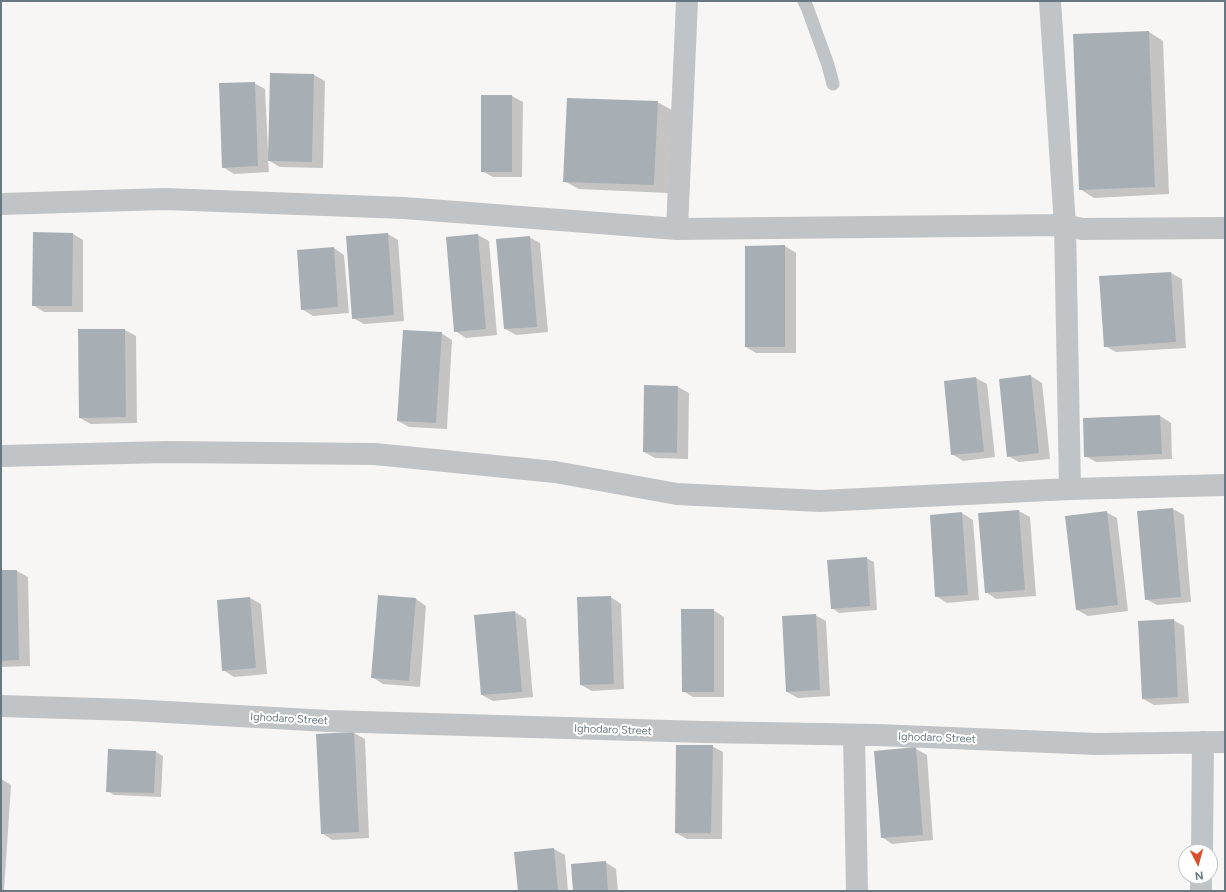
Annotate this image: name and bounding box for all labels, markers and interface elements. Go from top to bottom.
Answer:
street label: Ighodaro Street [250,710,328,728]
street label: Ighodaro Street [574,722,652,738]
street label: Ighodaro Street [898,730,976,746]
north arrow [1178,844,1218,884]
text: N [1194,869,1204,882]

